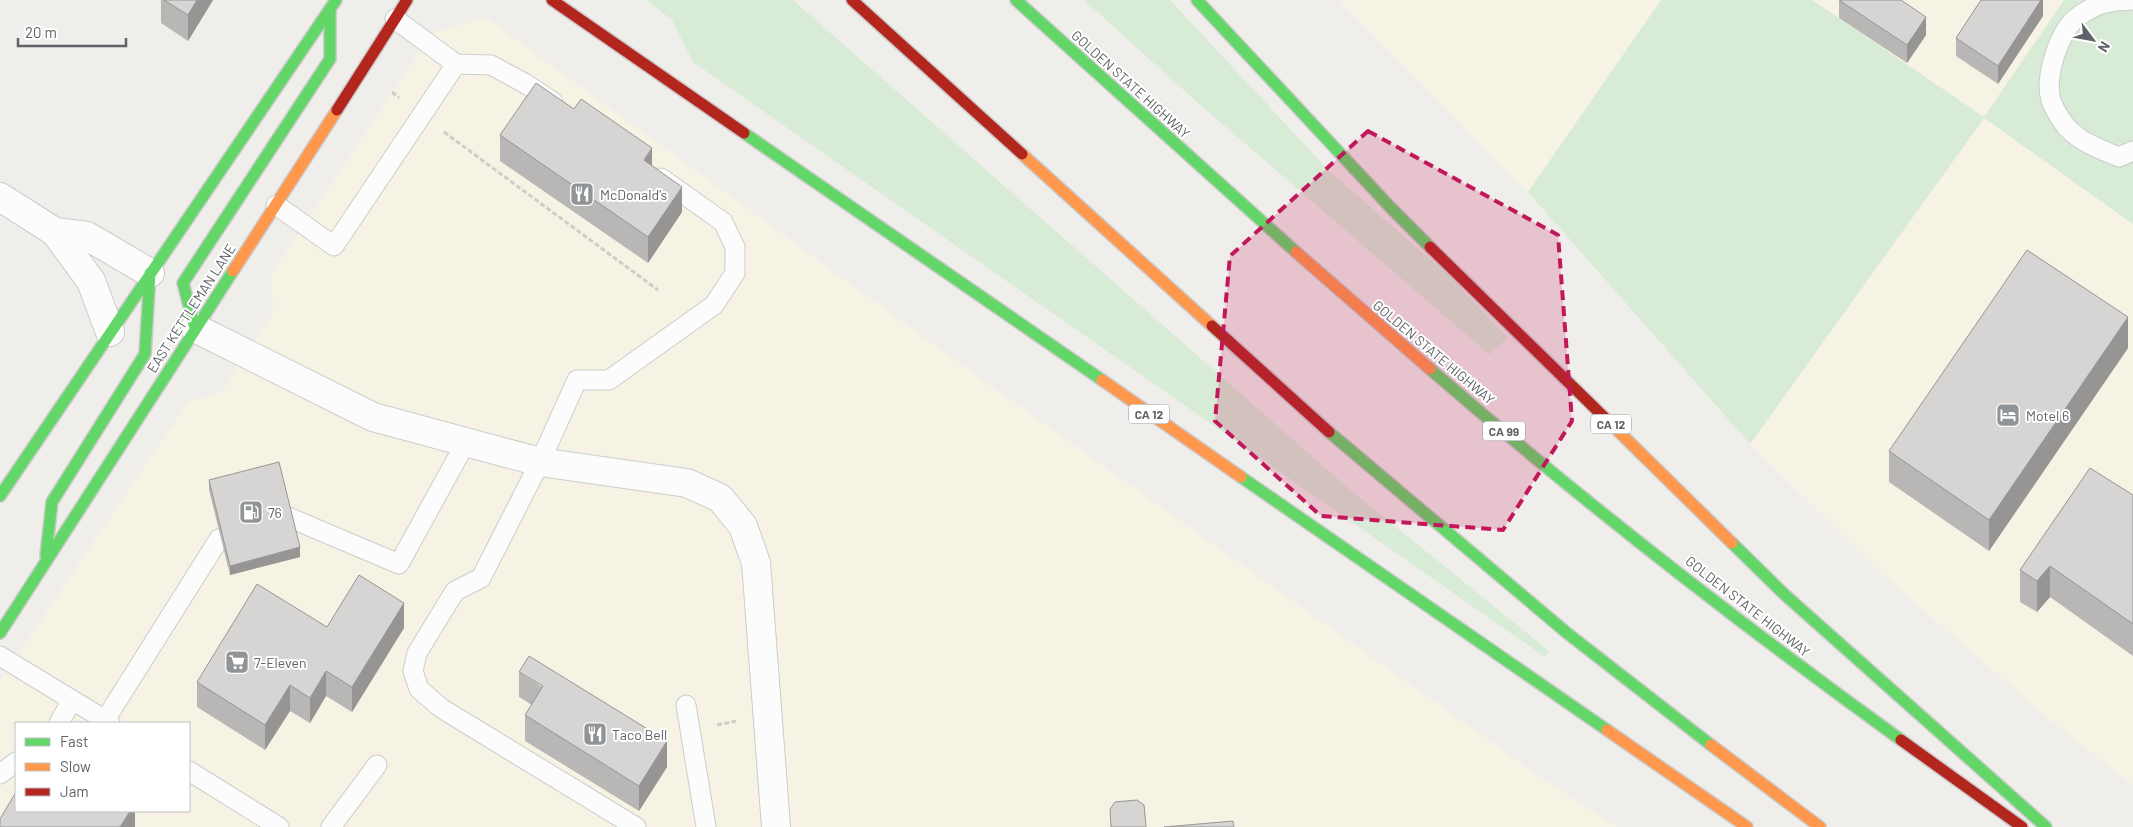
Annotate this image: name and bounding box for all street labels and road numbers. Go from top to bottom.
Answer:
street label: GOLDEN STATE HIGHWAY [1068,26,1194,142]
street label: EAST KETTLEMAN LANE [143,240,239,376]
street label: GOLDEN STATE HIGHWAY [1370,296,1498,408]
road number: CA 12 [1129,404,1169,424]
road number: CA 12 [1591,414,1631,434]
road number: CA 99 [1483,422,1525,441]
street label: GOLDEN STATE HIGHWAY [1682,552,1814,660]

